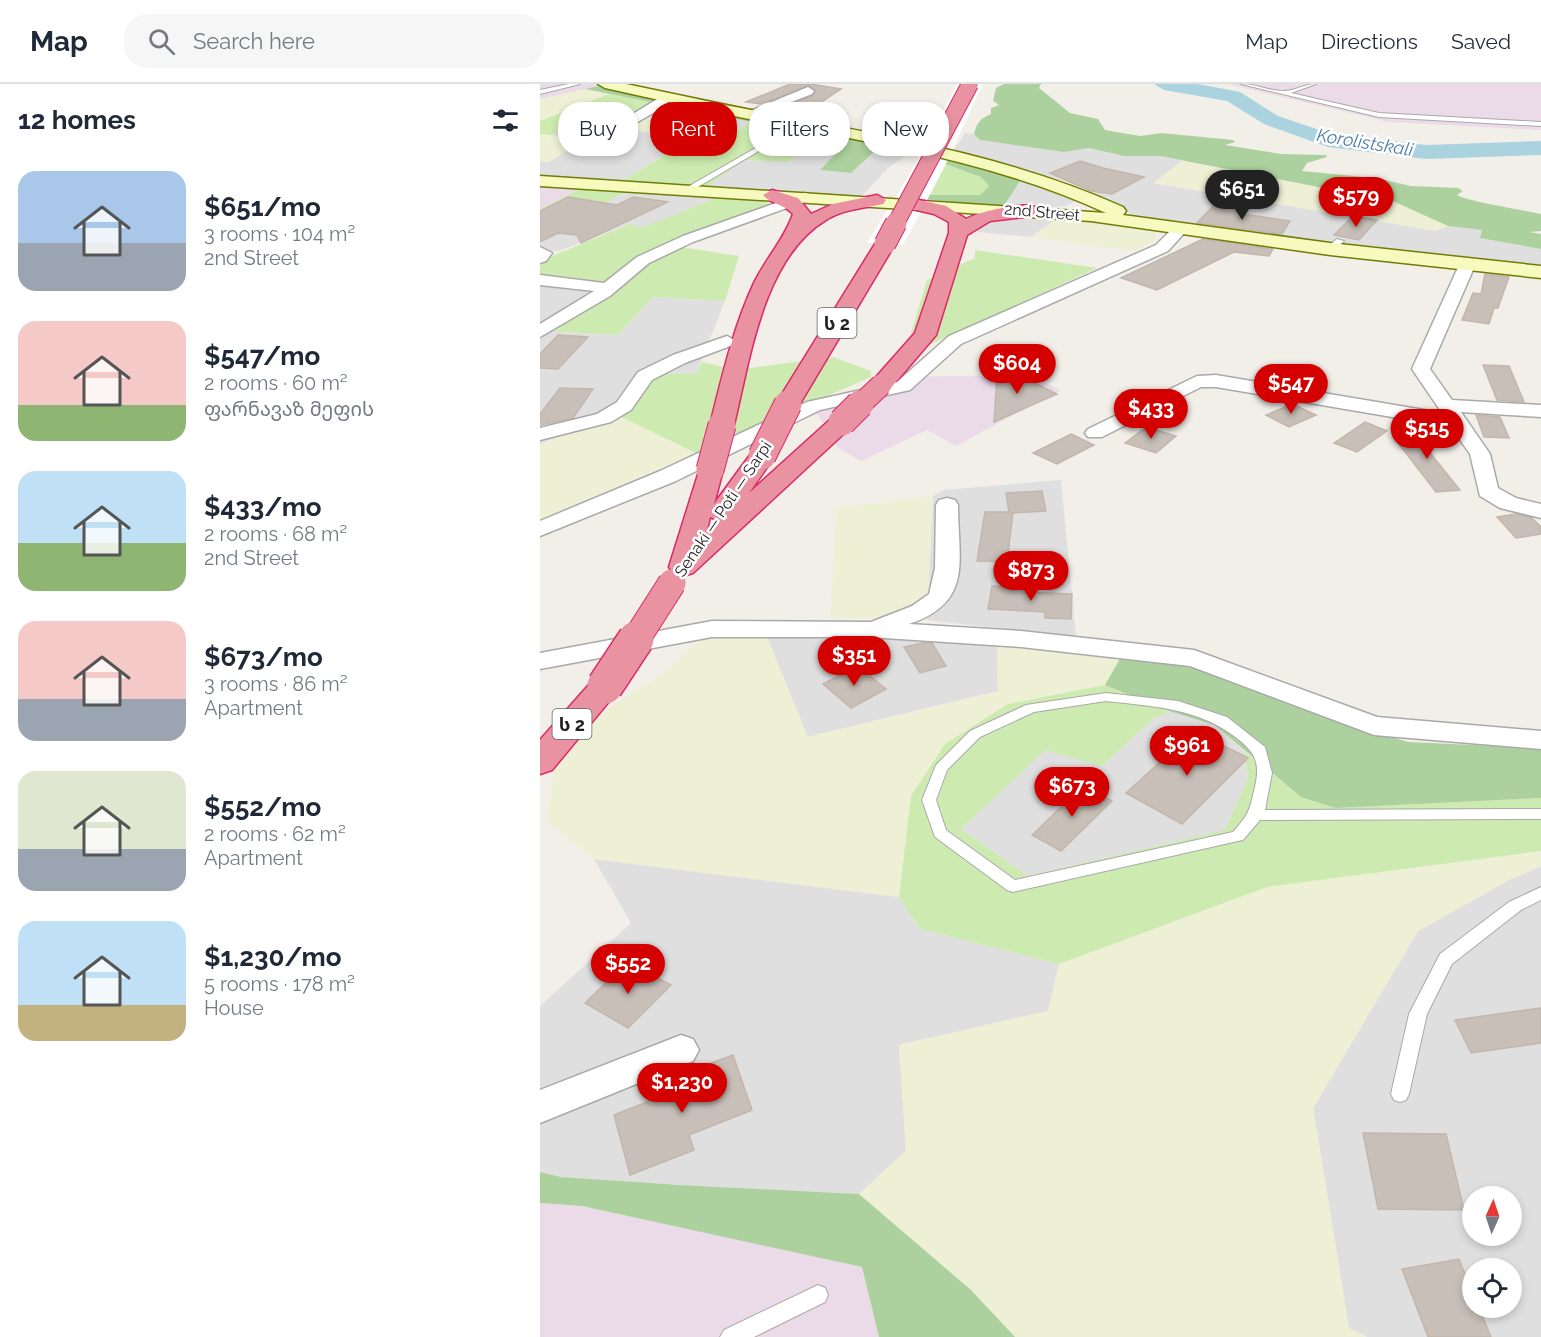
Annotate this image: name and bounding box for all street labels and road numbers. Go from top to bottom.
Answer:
street label: 2nd Street [1003,199,1081,225]
road number: ს 2 [818,308,856,338]
street label: Senaki — Poti — Sarpi [670,437,776,581]
road number: ს 2 [552,709,591,739]

